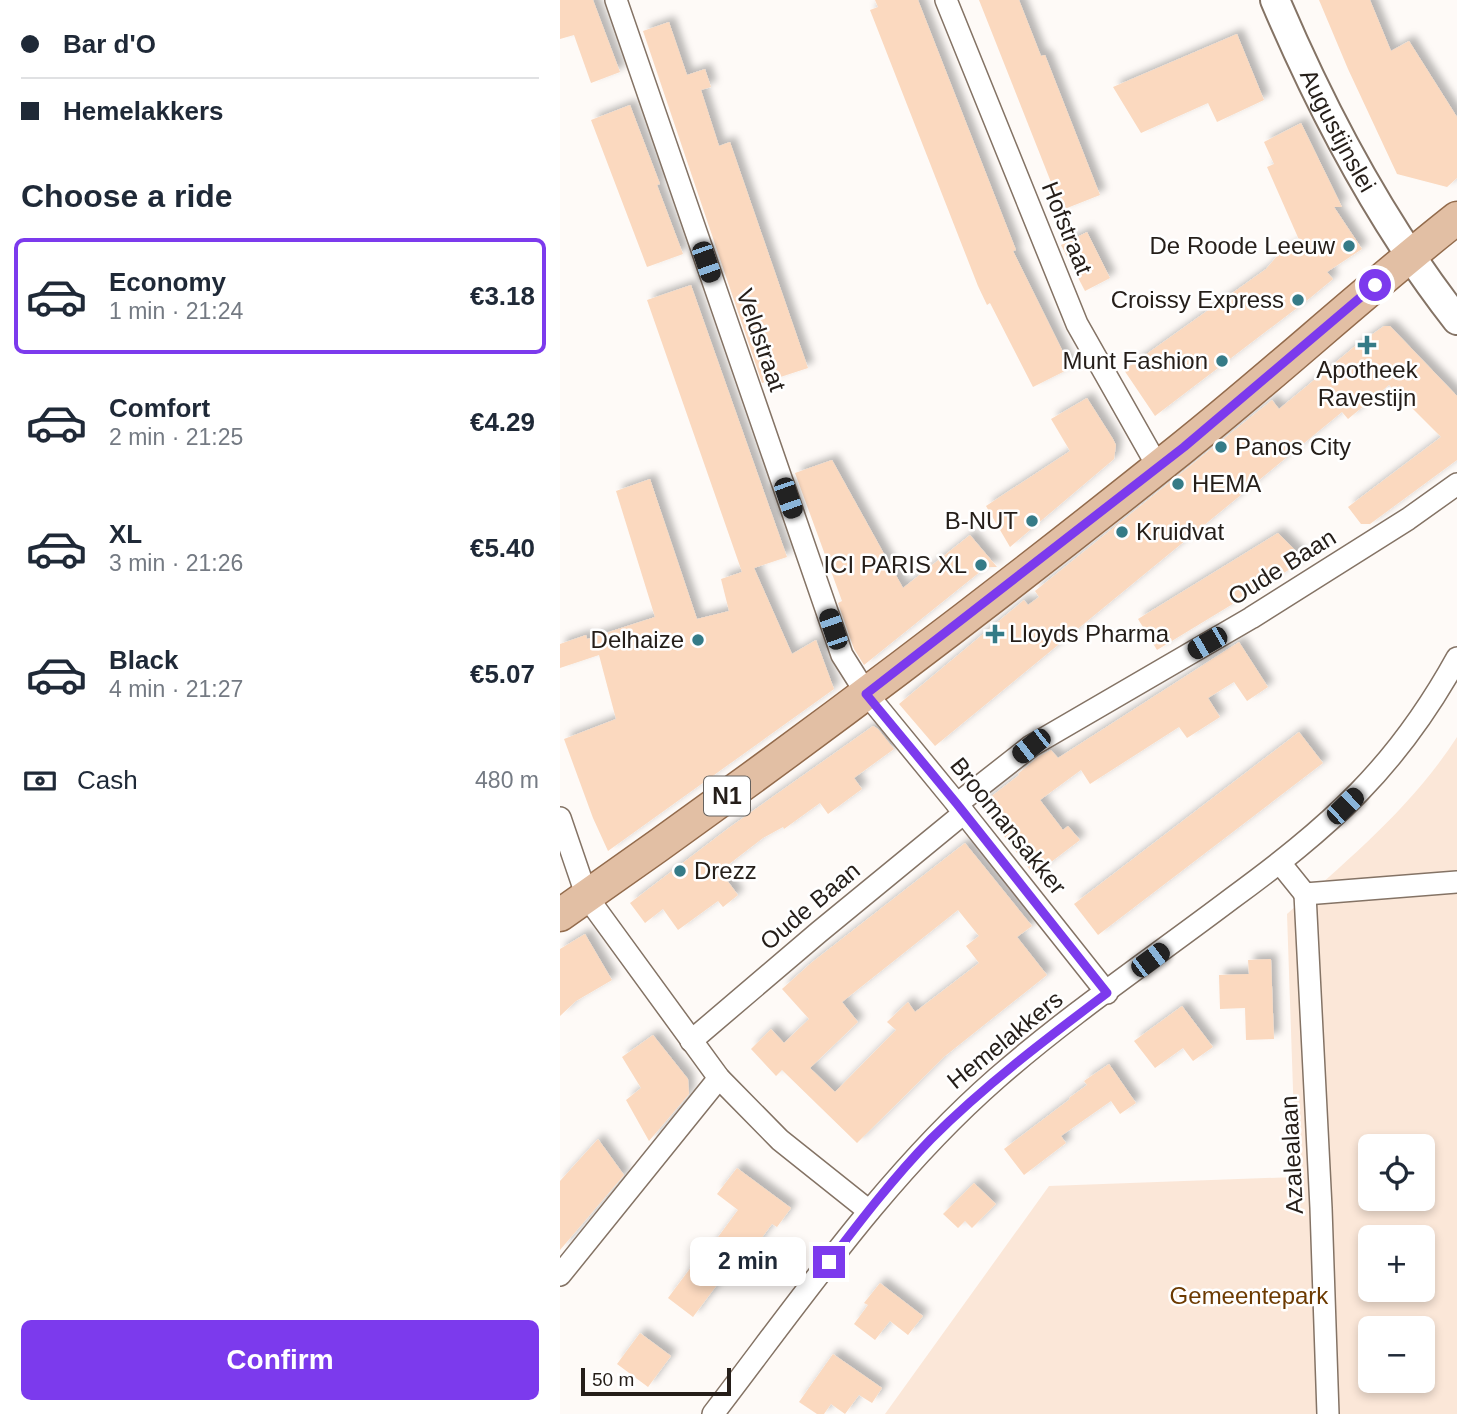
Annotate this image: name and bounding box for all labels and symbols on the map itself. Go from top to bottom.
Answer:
street label: Augustijnslei [1295,65,1381,197]
street label: Hofstraat [1037,178,1098,278]
place label: De Roode Leeuw [1150,232,1336,259]
marker: De Roode Leeuw [1341,238,1357,254]
car [690,239,723,285]
route start [1359,269,1391,301]
street label: Veldstraat [731,285,792,395]
place label: Croissy Express [1111,286,1284,313]
marker: Croissy Express [1290,292,1306,308]
marker: Apotheek Ravestijn [1359,337,1375,353]
place label: Munt Fashion [1063,347,1208,374]
marker: Munt Fashion [1214,353,1230,369]
place label: Apotheek Ravestijn [1316,356,1419,411]
place label: Panos City [1235,433,1351,460]
marker: Panos City [1213,439,1229,455]
place label: HEMA [1192,470,1261,497]
car [772,475,805,521]
marker: HEMA [1170,476,1186,492]
place label: B-NUT [945,507,1018,534]
marker: B-NUT [1024,513,1040,529]
place label: Kruidvat [1136,518,1224,545]
street label: Oude Baan [1223,523,1340,610]
marker: Kruidvat [1114,524,1130,540]
place label: ICI PARIS XL [823,551,967,578]
marker: ICI PARIS XL [973,557,989,573]
car [817,606,850,652]
place label: Lloyds Pharma [1009,620,1170,647]
car [1184,623,1231,663]
place label: Delhaize [591,626,684,653]
marker: Lloyds Pharma [987,626,1003,642]
marker: Delhaize [690,632,706,648]
car [1008,725,1055,767]
street label: Broomansakker [945,752,1072,899]
road number: N1 [704,776,750,816]
car [1323,784,1368,828]
street label: Oude Baan [754,856,865,955]
place label: Drezz [694,857,757,884]
marker: Drezz [672,863,688,879]
car [1127,939,1174,981]
street label: Hemelakkers [942,985,1068,1094]
street label: Azalealaan [1275,1095,1308,1215]
callout: 2 min [689,1238,804,1286]
route end [813,1246,845,1278]
park label: Gemeentepark [1170,1282,1329,1309]
scale bar [581,1365,732,1397]

